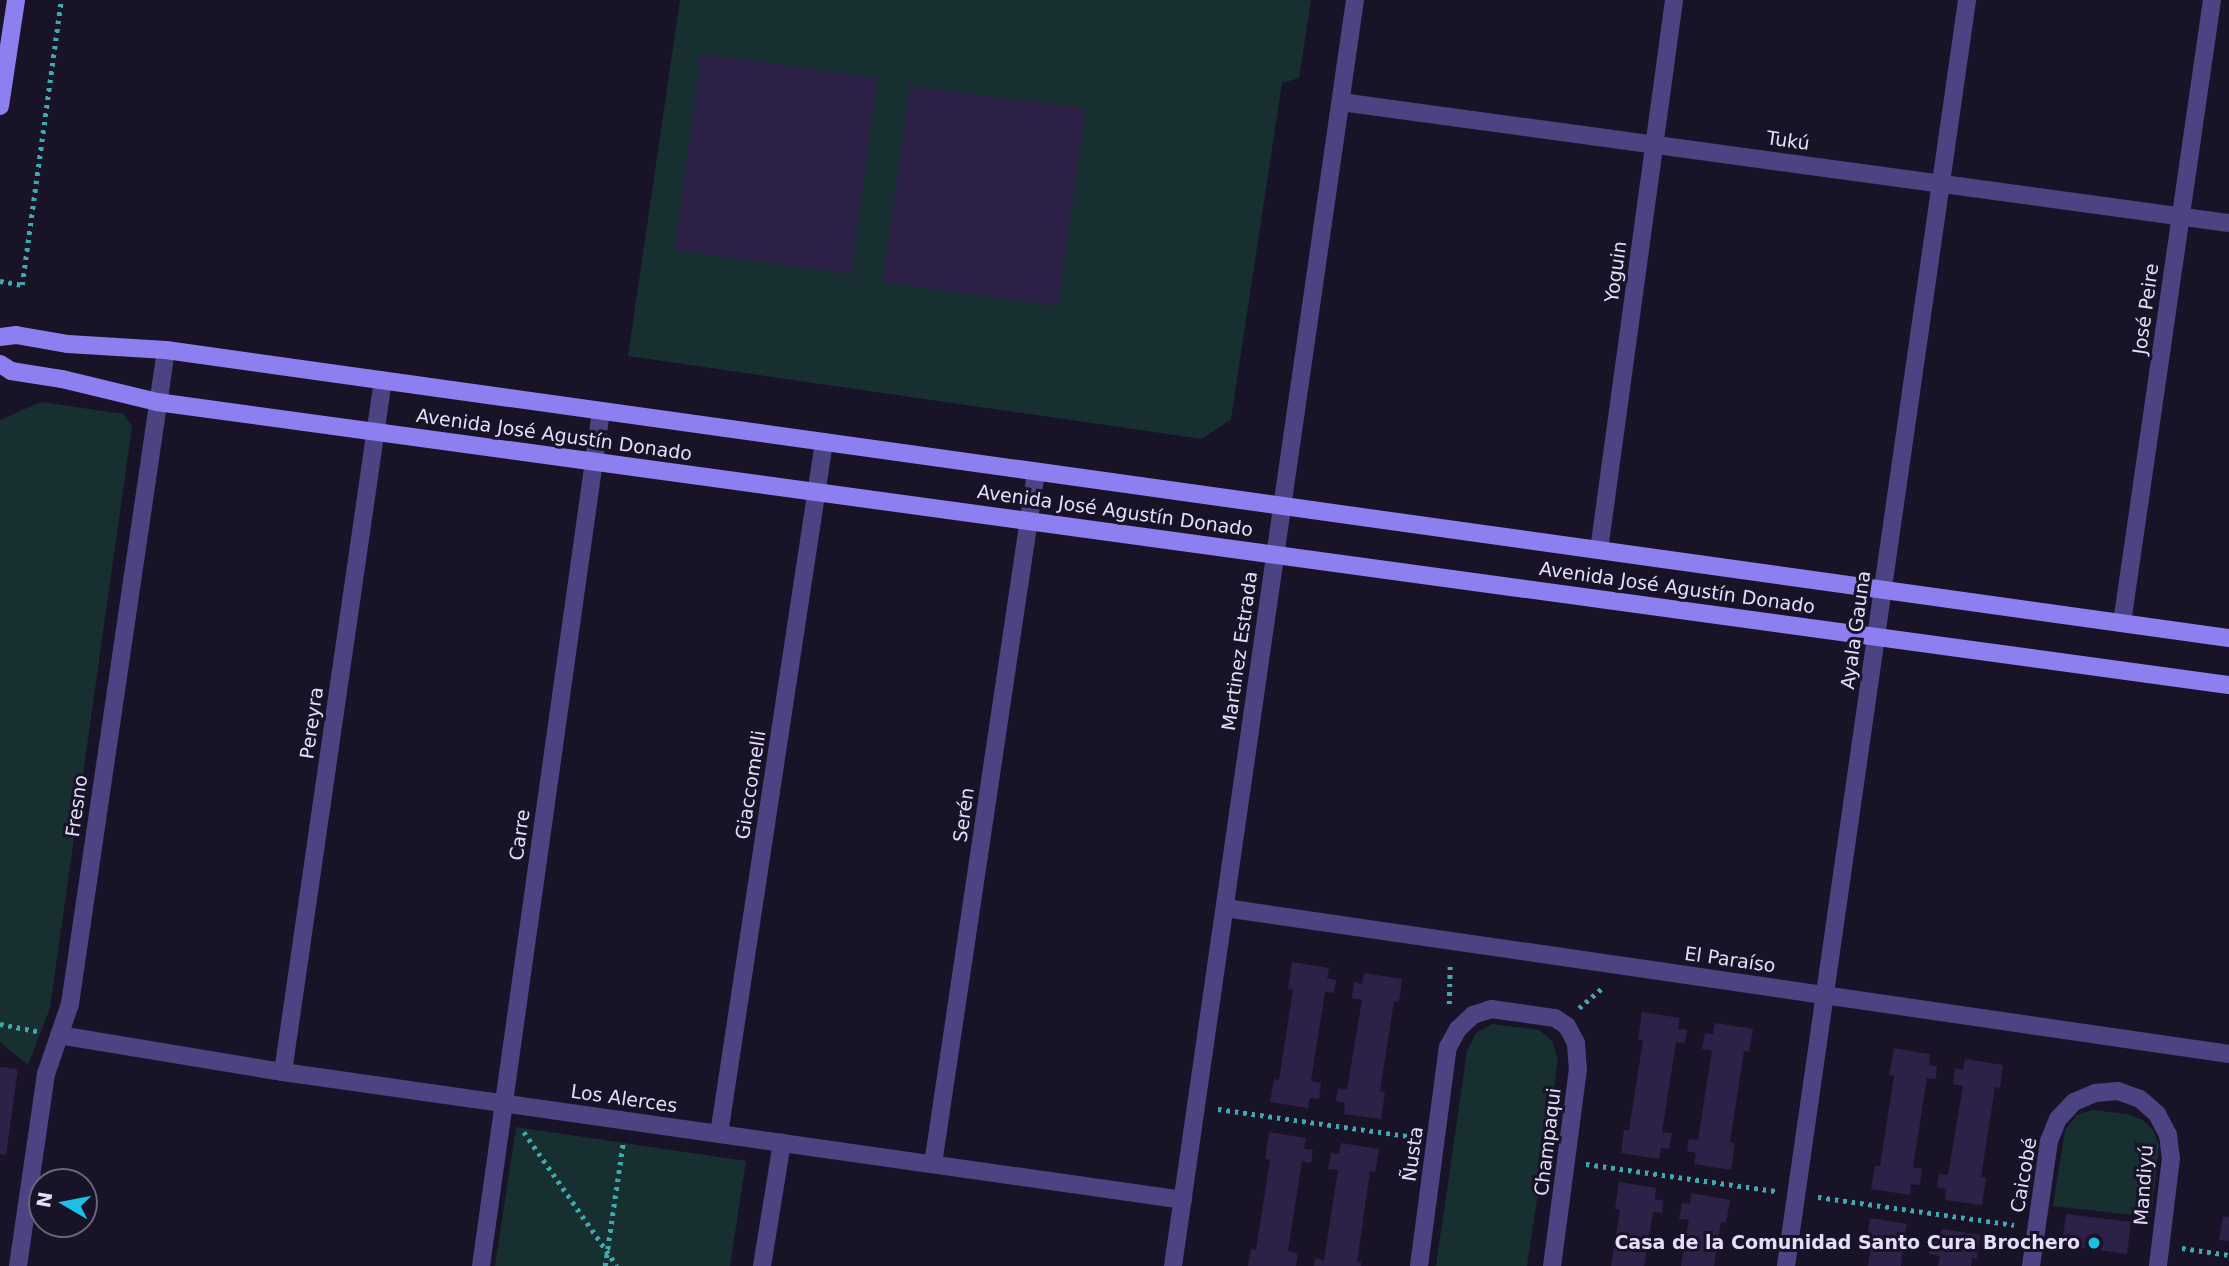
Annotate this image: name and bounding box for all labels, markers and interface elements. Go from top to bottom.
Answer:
street label: Tukú [1765,127,1811,155]
street label: Yoguin [1600,240,1632,304]
street label: José Peire [2128,262,2164,356]
street label: Avenida José Agustín Donado [415,404,693,466]
street label: Avenida José Agustín Donado [976,480,1254,542]
street label: Avenida José Agustín Donado [1538,557,1816,619]
street label: Ayala Gauna [1836,569,1876,691]
street label: Martinez Estrada [1218,570,1262,732]
street label: Pereyra [296,686,328,760]
street label: Giaccomelli [731,729,771,841]
street label: Fresno [61,774,93,838]
street label: Serén [949,786,979,844]
street label: Carre [505,808,535,862]
street label: El Paraíso [1683,942,1777,978]
street label: Los Alerces [569,1080,679,1118]
street label: Champaqui [1530,1087,1566,1197]
street label: Ñusta [1398,1125,1428,1183]
street label: Caicobé [2006,1136,2042,1214]
street label: Mandiyú [2130,1144,2158,1226]
north arrow [28,1168,98,1238]
text: N [32,1190,57,1209]
place label: Casa de la Comunidad Santo Cura Brochero [1614,1232,2080,1254]
marker: Casa de la Comunidad Santo Cura Brochero [2086,1235,2102,1251]

